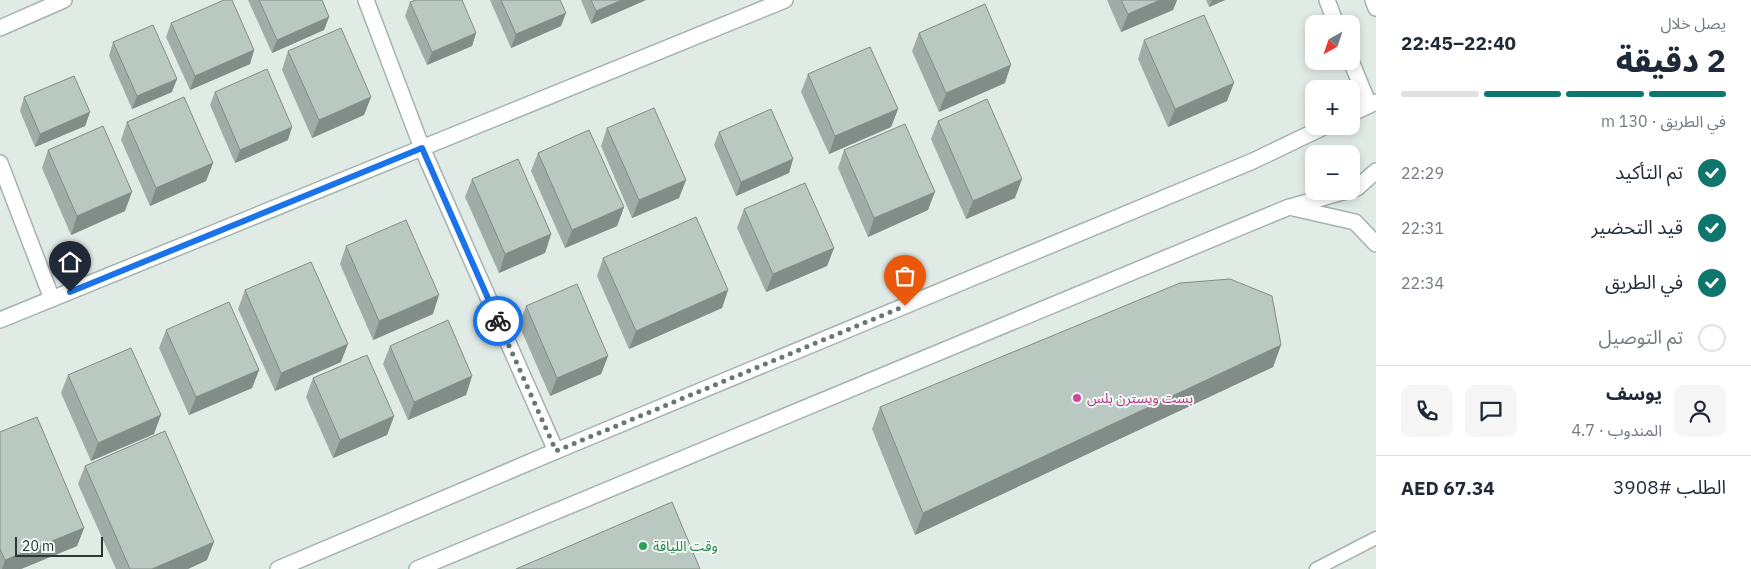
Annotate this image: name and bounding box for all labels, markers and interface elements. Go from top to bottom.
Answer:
text: يصل خلال [1660,13,1726,33]
north arrow [1305,15,1360,70]
map controls [1305,15,1360,200]
text: 22:40–22:45 [1401,31,1516,55]
text: 2 دقيقة [1616,39,1726,81]
button: + [1305,80,1360,135]
text: في الطريق · 130 m [1601,111,1726,131]
button: − [1305,145,1360,200]
icon: check [1698,159,1726,187]
text: تم التأكيد [1615,160,1683,184]
text: 22:29 [1401,163,1444,183]
icon: check [1698,214,1726,242]
text: قيد التحضير [1592,215,1683,239]
text: 22:31 [1401,218,1444,238]
pin [49,241,91,292]
icon: home [56,248,84,276]
pin [884,255,926,306]
icon: bag [891,262,919,290]
icon: check [1698,269,1726,297]
text: في الطريق [1605,270,1683,294]
text: 22:34 [1401,273,1444,293]
courier [473,296,523,346]
icon: bike [484,307,512,335]
text: تم التوصيل [1599,325,1683,349]
text: يوسف [1606,381,1662,405]
button: phone [1401,385,1453,437]
button: chat [1465,385,1517,437]
button: person [1674,385,1726,437]
place label: بست ويسترن بلس [1087,389,1193,407]
marker: بست ويسترن بلس [1071,392,1083,404]
text: المندوب · 4.7 [1571,420,1662,440]
text: الطلب #3908 [1613,475,1726,499]
text: AED 67.34 [1401,476,1495,500]
scale bar [15,534,102,557]
text: 20 m [22,537,54,555]
place label: وقت اللياقة [653,537,718,555]
marker: وقت اللياقة [637,540,649,552]

